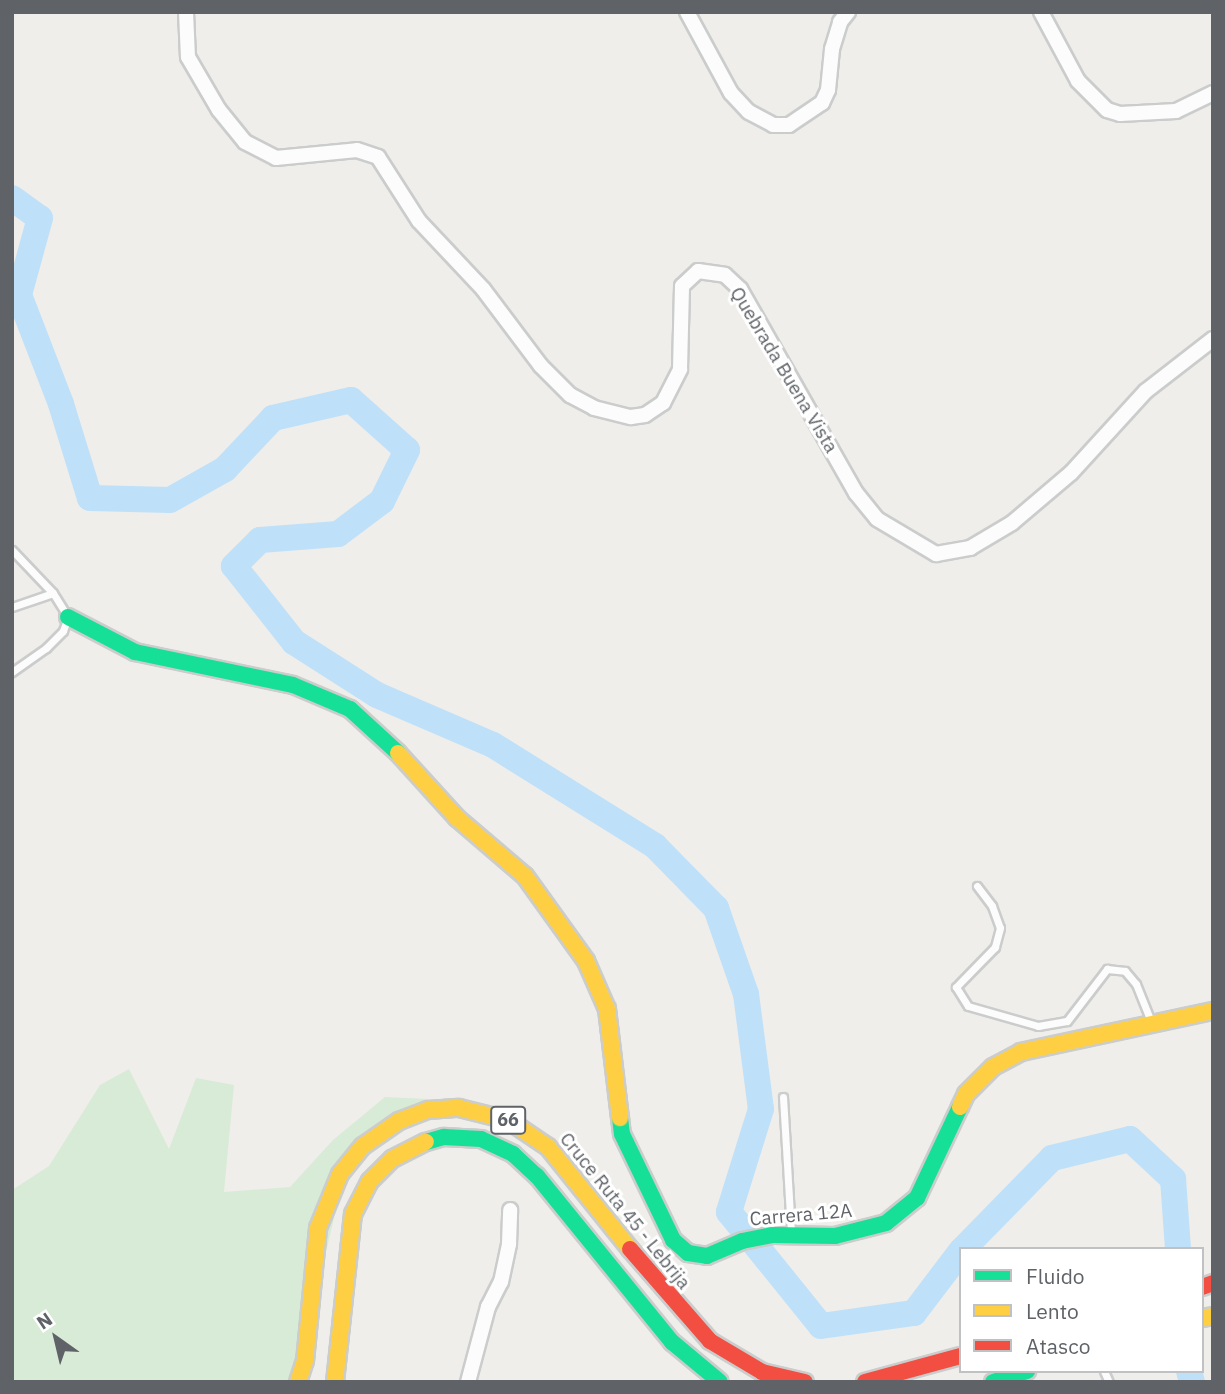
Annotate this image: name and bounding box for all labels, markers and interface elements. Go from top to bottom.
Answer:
street label: Quebrada Buena Vista [725,283,843,457]
road number: 66 [489,1106,527,1134]
street label: Cruce Ruta 45 - Lebrija [555,1128,695,1294]
street label: Carrera 12A [749,1199,853,1231]
legend [959,1247,1204,1373]
text: Fluido [1026,1262,1085,1290]
text: Lento [1026,1297,1079,1325]
north arrow [21,1303,91,1373]
text: N [32,1307,57,1334]
text: Atasco [1026,1332,1090,1360]

